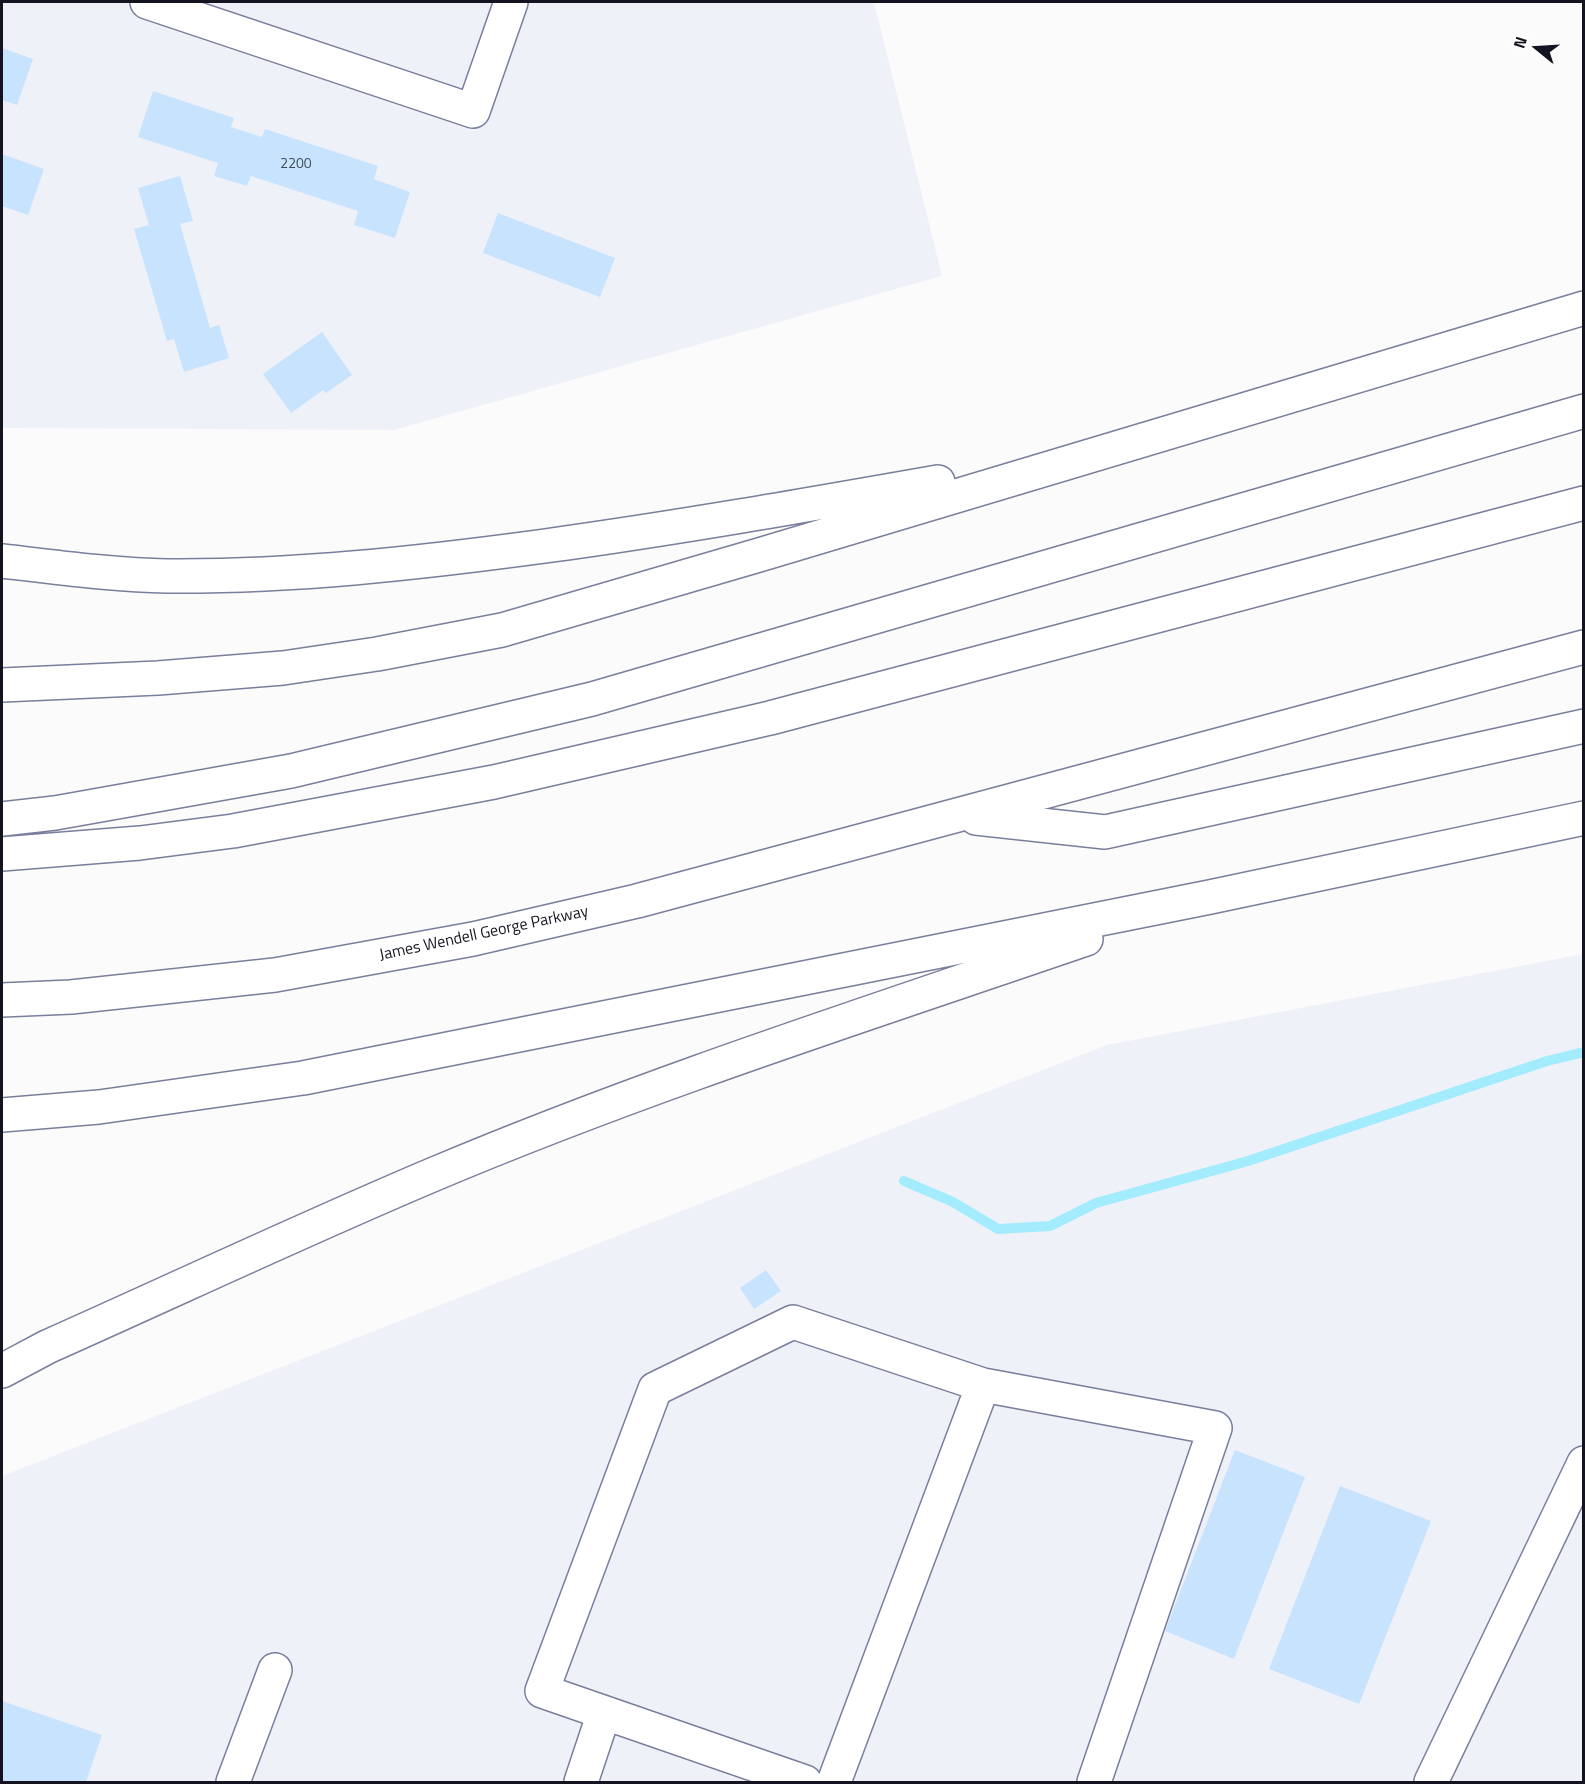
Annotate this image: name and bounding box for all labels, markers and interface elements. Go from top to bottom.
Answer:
north arrow [1507,18,1567,78]
text: N [1507,33,1533,51]
house number: 2200 [280,157,312,173]
street label: James Wendell George Parkway [378,902,590,966]

